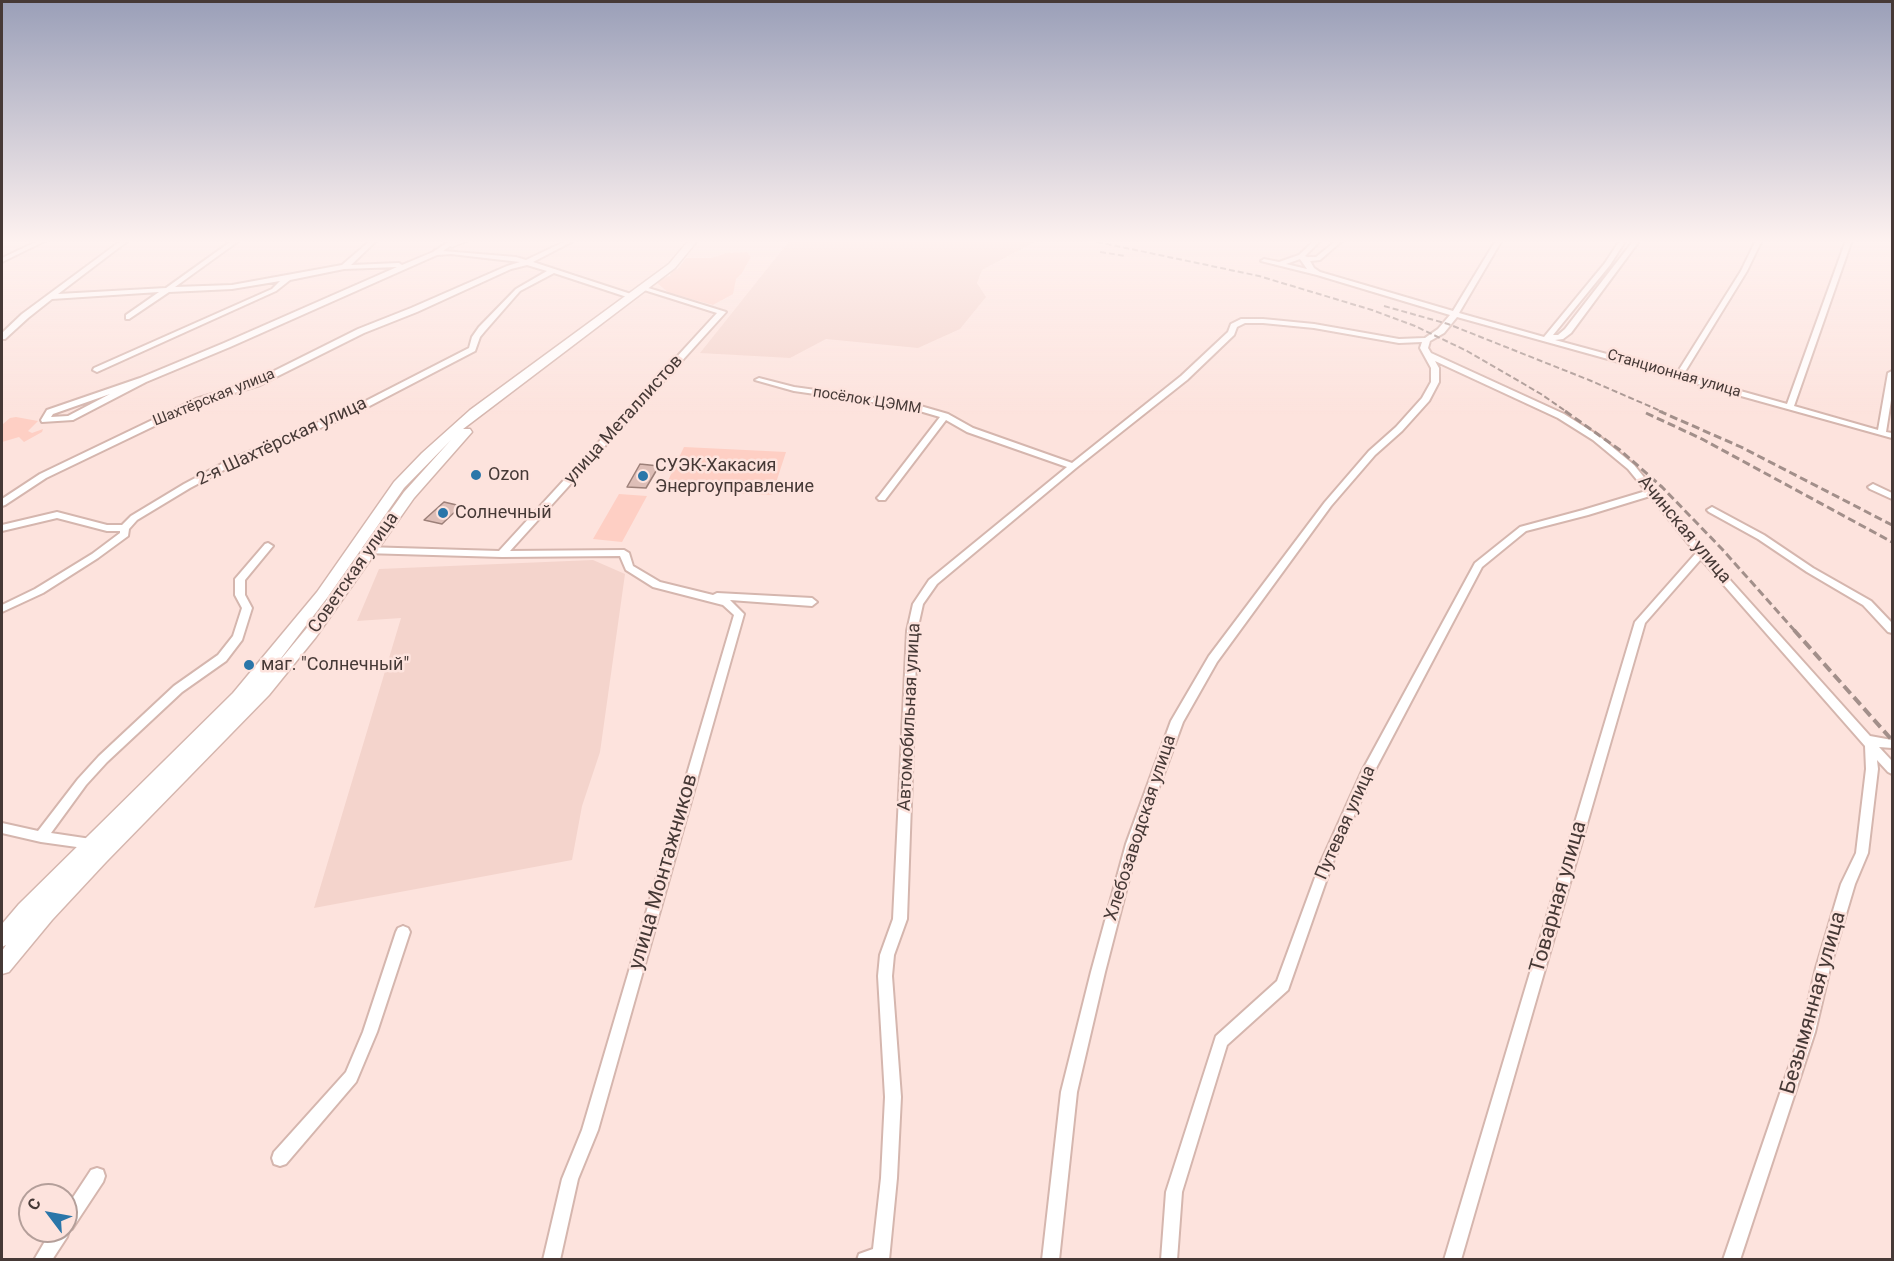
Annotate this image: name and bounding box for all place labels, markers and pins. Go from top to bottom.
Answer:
place label: СУЭК-Хакасия Энергоуправление [655,455,814,498]
place label: Ozon [488,464,529,486]
marker: Ozon [469,468,483,482]
marker: СУЭК-Хакасия Энергоуправление [636,469,650,483]
place label: Солнечный [455,502,552,524]
marker: Солнечный [436,506,450,520]
place label: маг. "Солнечный" [261,654,409,676]
marker: маг. "Солнечный" [242,658,256,672]

